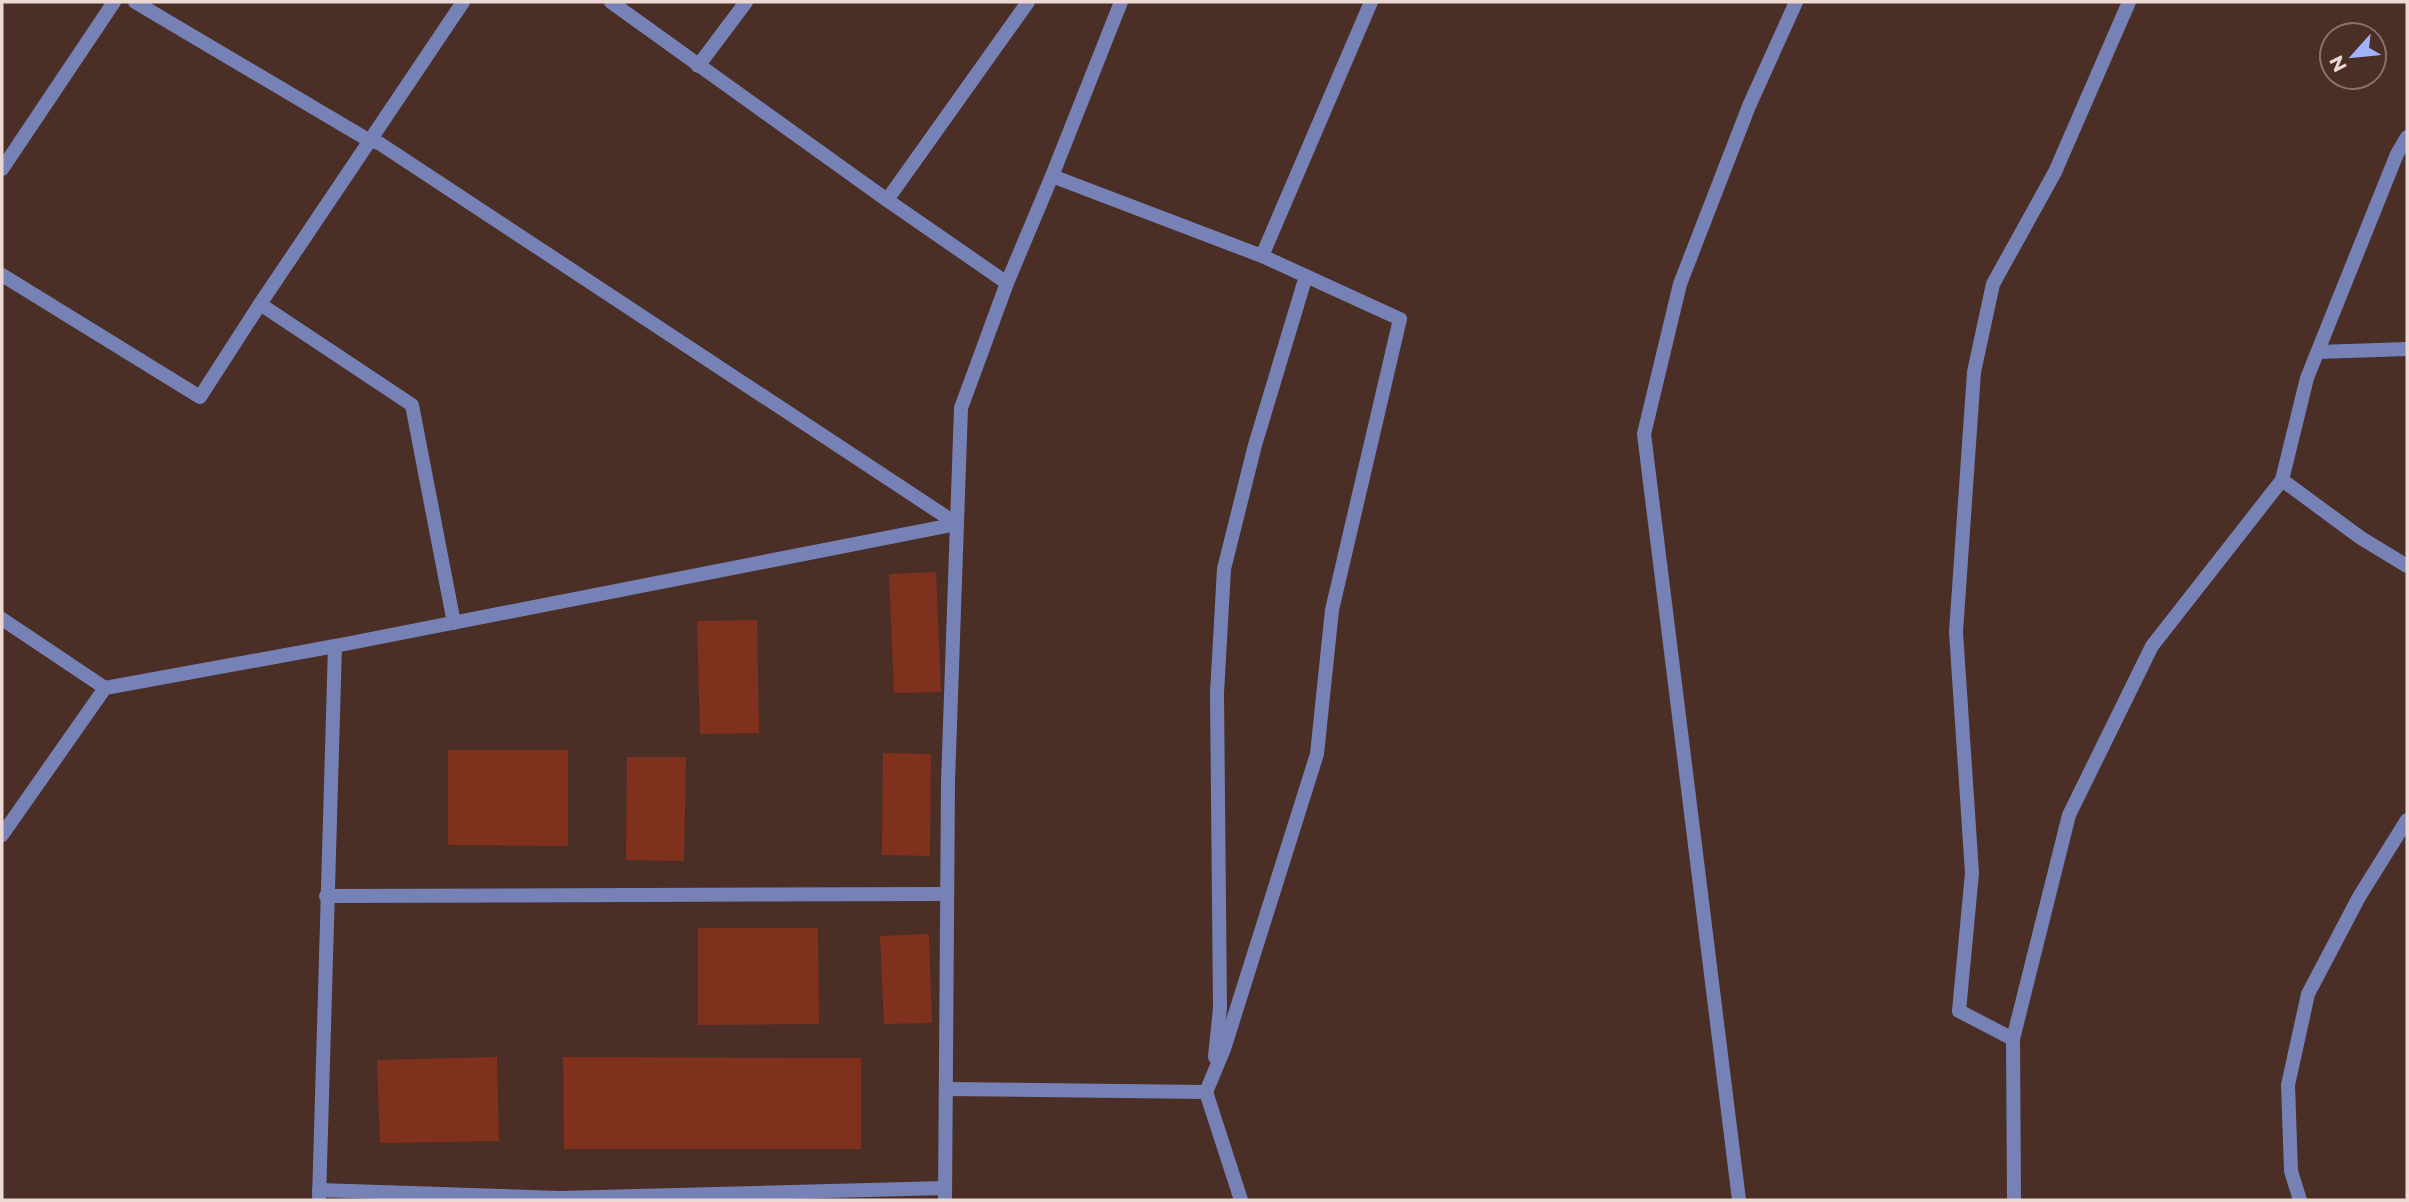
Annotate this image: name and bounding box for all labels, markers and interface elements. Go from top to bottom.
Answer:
north arrow [2318,21,2388,91]
text: N [2325,51,2352,76]

